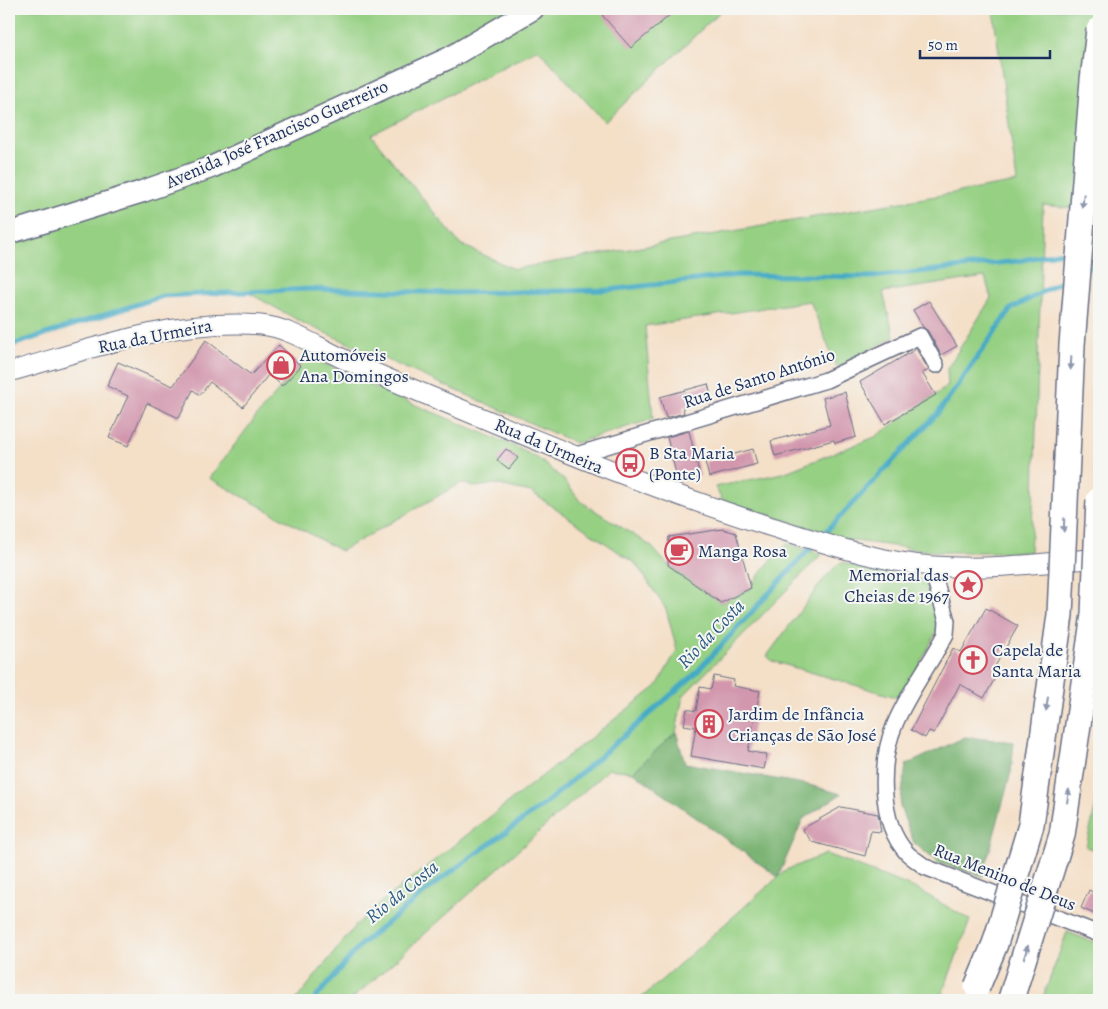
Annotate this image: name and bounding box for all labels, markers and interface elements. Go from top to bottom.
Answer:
scale bar [920,28,1050,60]
text: 50 m [928,35,958,55]
street label: Avenida José Francisco Guerreiro [161,74,392,194]
one-way arrow [1079,193,1087,209]
street label: Rua da Urmeira [96,313,215,359]
street label: Rua de Santo António [680,342,838,414]
place label: Automóveis Ana Domingos [299,343,409,388]
shop icon: Automóveis Ana Domingos [266,350,296,380]
one-way arrow [1066,355,1074,371]
street label: Rua da Urmeira [491,412,608,480]
place label: B Sta Maria (Ponte) [649,441,735,486]
bus stop icon: B Sta Maria (Ponte) [615,448,645,478]
one-way arrow [1059,517,1067,533]
cafe icon: Manga Rosa [664,536,694,566]
place label: Manga Rosa [698,539,788,563]
place label: Memorial das Cheias de 1967 [844,563,949,608]
place icon: Memorial das Cheias de 1967 [953,570,983,600]
water label: Rio da Costa [671,594,751,674]
place label: Capela de Santa Maria [992,638,1082,683]
church icon: Capela de Santa Maria [958,645,988,675]
one-way arrow [1043,697,1051,713]
place label: Jardim de Infância Crianças de São José [728,702,877,747]
building icon: Jardim de Infância Crianças de São José [694,709,724,739]
one-way arrow [1064,787,1072,803]
street label: Rua Menino de Deus [930,838,1080,916]
water label: Rio da Costa [360,854,444,929]
one-way arrow [1023,945,1030,960]

